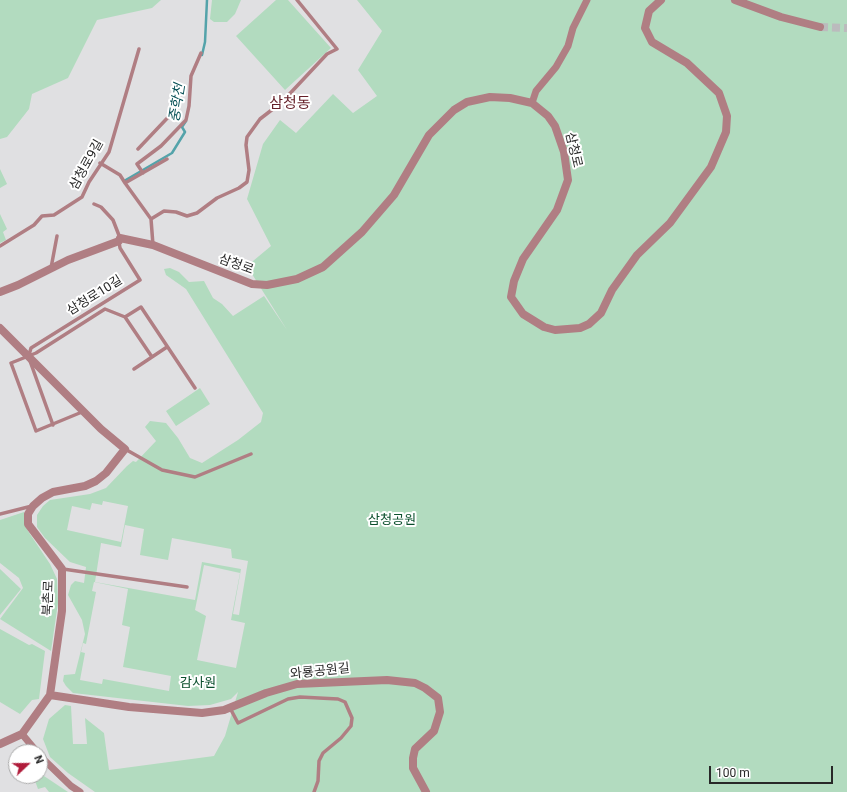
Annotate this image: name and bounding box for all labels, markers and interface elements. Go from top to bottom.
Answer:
water label: 중학천 [167,83,189,123]
district label: 삼청동 [269,95,311,113]
street label: 삼청로 [561,131,585,169]
street label: 삼청로9길 [67,137,107,193]
street label: 삼청로 [216,252,256,278]
street label: 삼청로10길 [64,273,126,319]
park label: 삼청공원 [368,513,416,529]
street label: 북촌로 [41,580,57,616]
street label: 와룡공원길 [289,661,351,683]
park label: 감사원 [180,676,216,692]
north arrow [8,744,48,784]
text: N [31,754,46,766]
scale bar [711,758,835,784]
text: 100 m [716,766,750,780]

